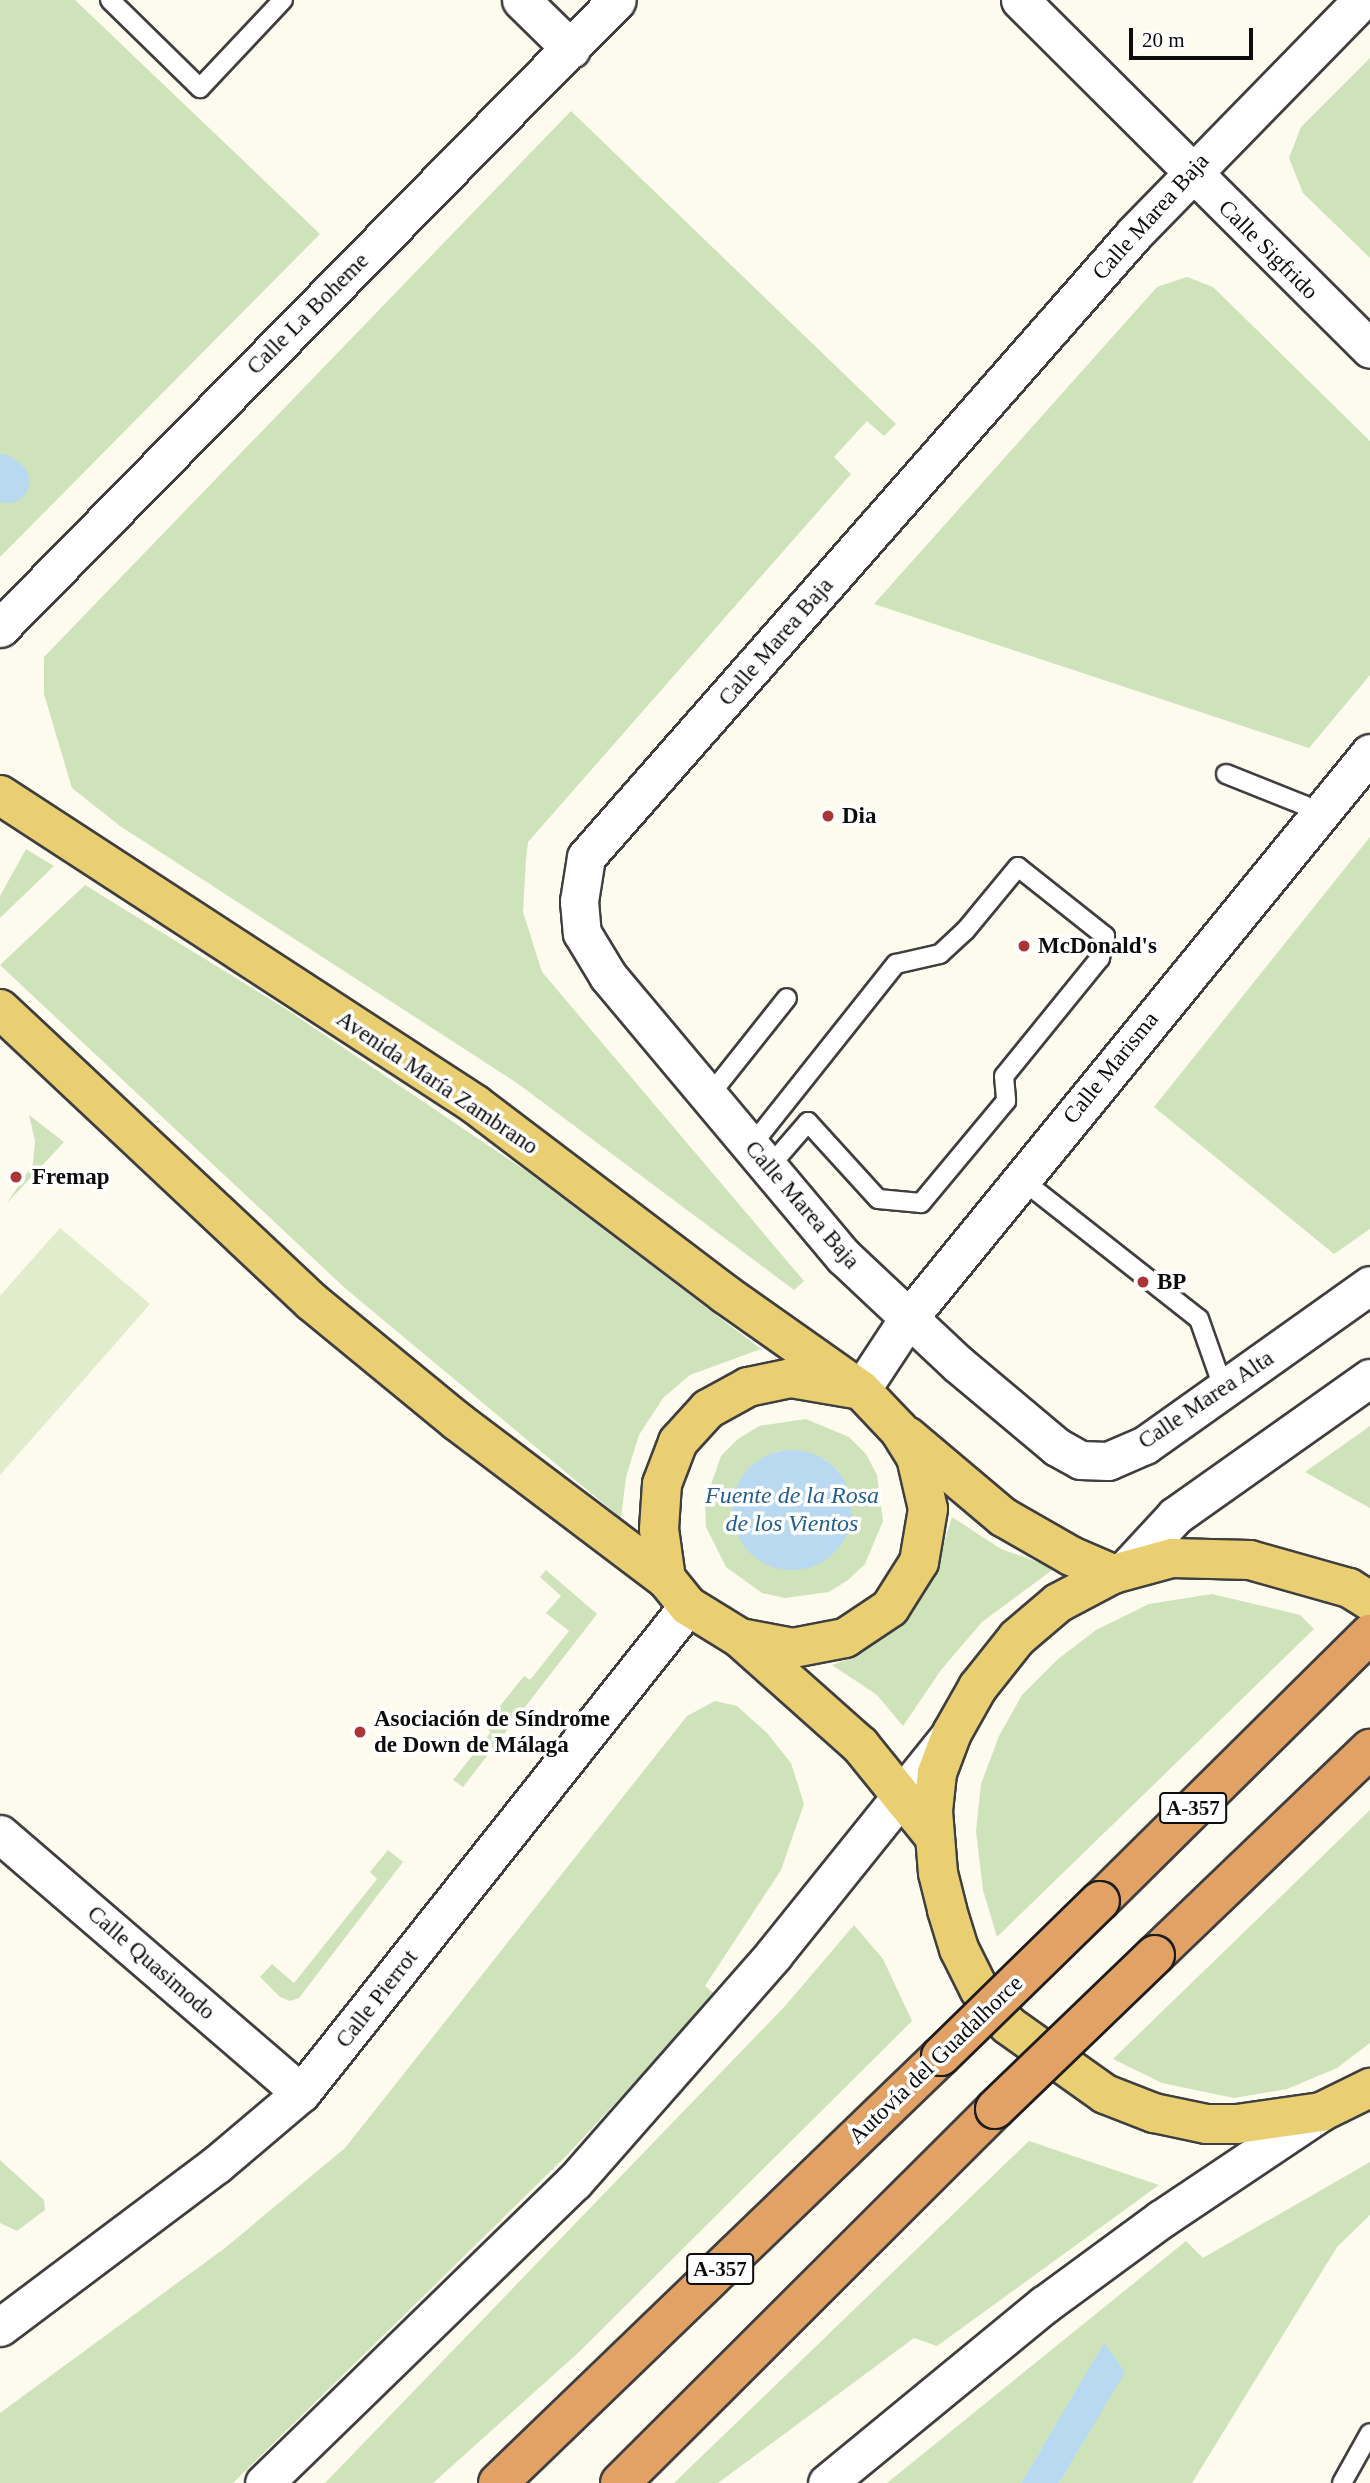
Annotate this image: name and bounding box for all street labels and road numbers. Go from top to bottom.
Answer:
street label: Calle Marea Baja [1087,148,1215,286]
street label: Calle Sigfrido [1212,194,1324,306]
street label: Calle La Boheme [241,247,375,381]
street label: Calle Marea Baja [713,572,839,712]
street label: Avenida María Zambrano [331,1005,543,1161]
street label: Calle Marisma [1057,1006,1165,1130]
street label: Calle Marea Baja [739,1135,865,1275]
street label: Calle Marea Alta [1133,1344,1279,1456]
road number: A-357 [1158,1790,1228,1826]
street label: Calle Quasimodo [81,1900,221,2026]
street label: Calle Pierrot [330,1944,424,2054]
street label: Autovía del Guadalhorce [843,1970,1029,2150]
road number: A-357 [685,2252,755,2286]

